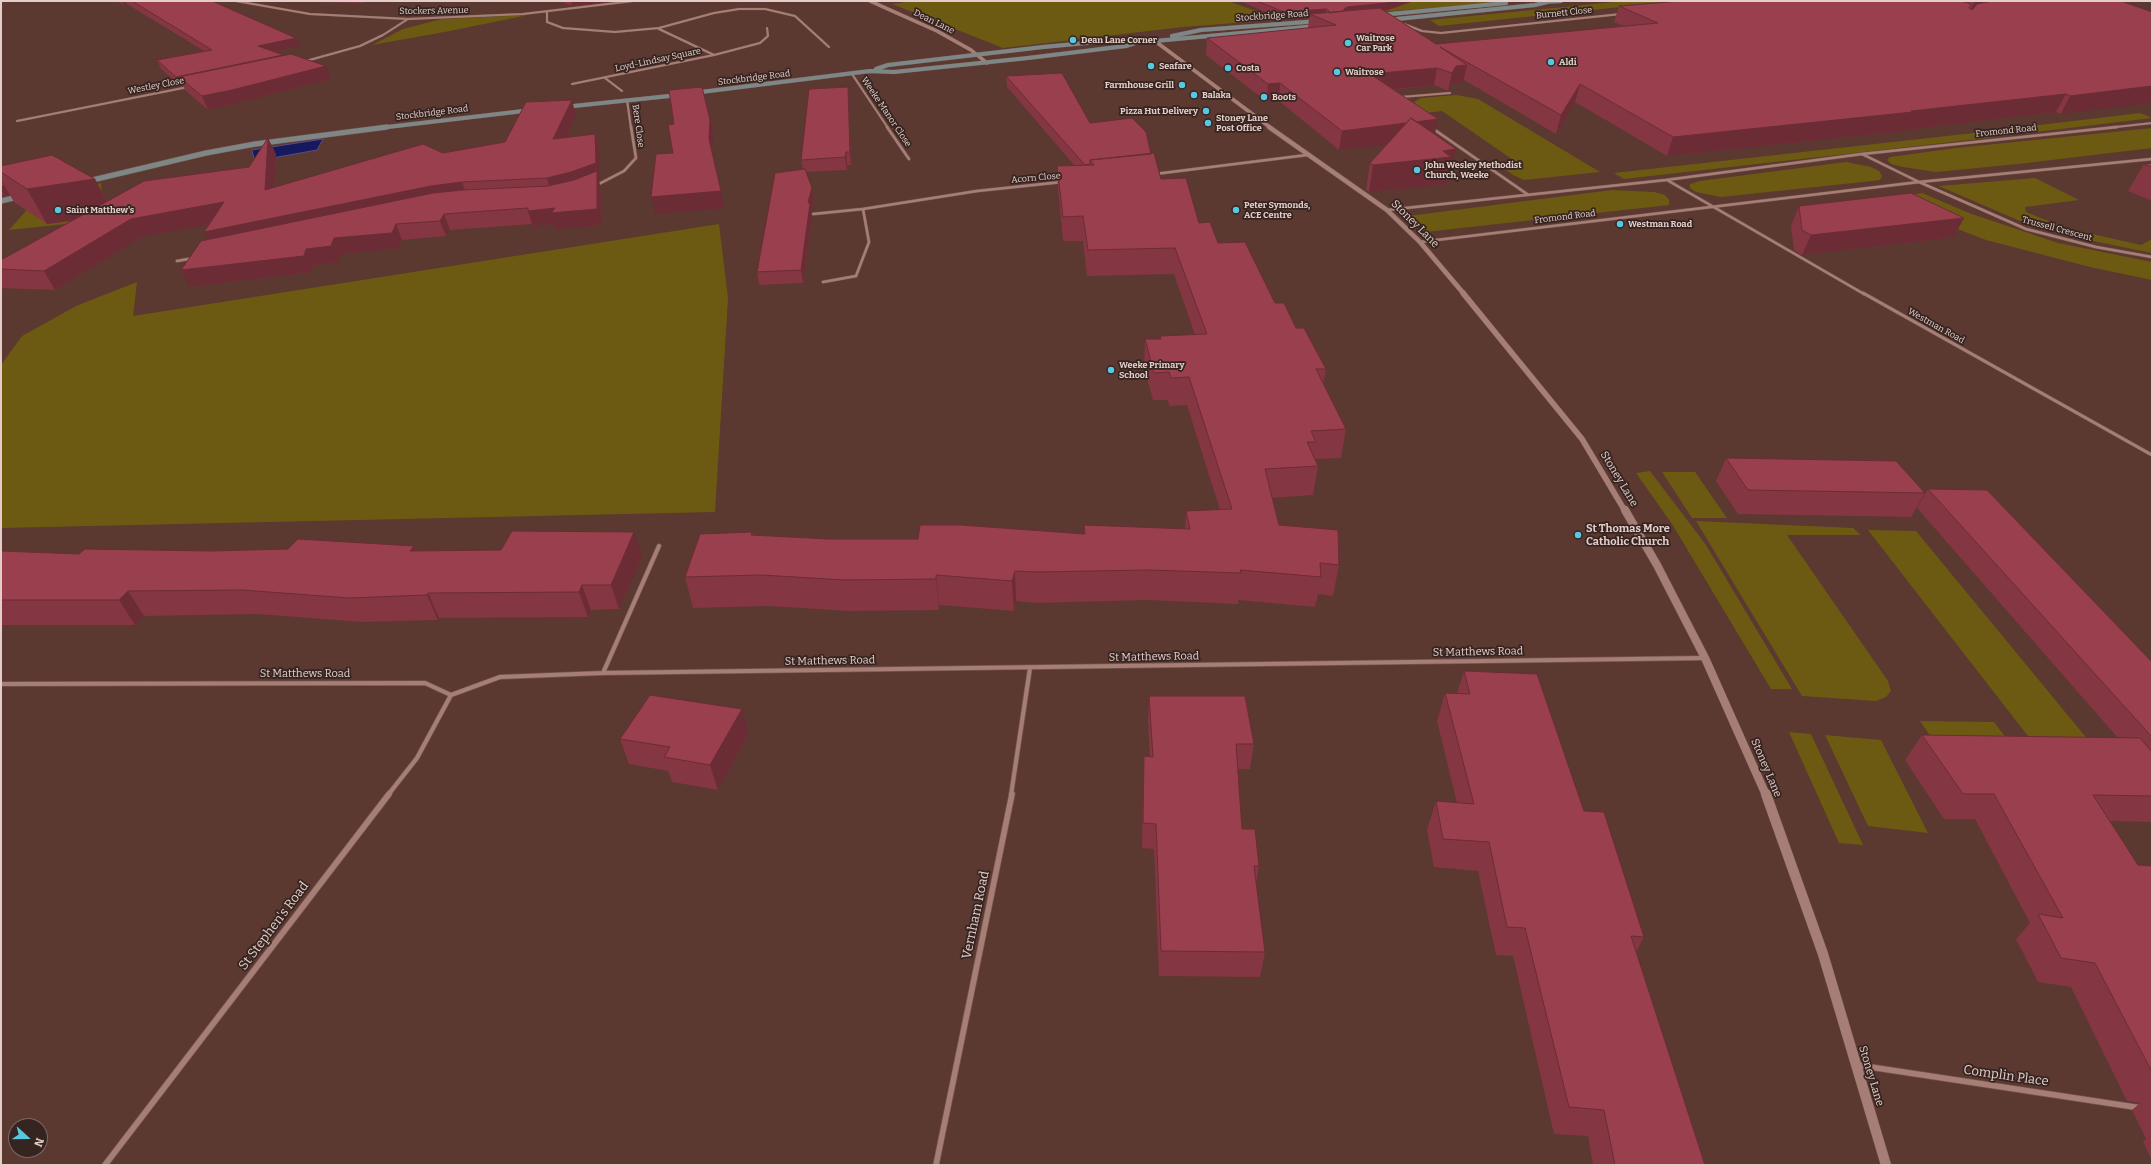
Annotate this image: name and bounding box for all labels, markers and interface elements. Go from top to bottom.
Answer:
street label: Stockers Avenue [399,5,469,17]
street label: Burnett Close [1535,5,1593,21]
street label: Dean Lane [912,7,956,37]
street label: Stockbridge Road [1235,8,1309,24]
place label: Waitrose Car Park [1356,33,1395,54]
marker: Dean Lane Corner [1068,35,1078,45]
place label: Dean Lane Corner [1081,35,1157,45]
marker: Waitrose Car Park [1343,38,1353,48]
street label: Loyd-Lindsay Square [614,46,702,74]
marker: Aldi [1546,57,1556,67]
place label: Aldi [1559,57,1576,67]
marker: Seafare [1146,61,1156,71]
place label: Seafare [1159,61,1192,71]
marker: Costa [1223,63,1233,73]
place label: Costa [1236,63,1260,73]
marker: Waitrose [1332,67,1342,77]
place label: Waitrose [1345,67,1384,77]
street label: Stockbridge Road [717,68,791,88]
street label: Westley Close [127,75,185,97]
street label: Weeke Manor Close [859,75,913,149]
place label: Farmhouse Grill [1105,80,1174,90]
marker: Farmhouse Grill [1177,80,1187,90]
marker: Balaka [1189,90,1199,100]
place label: Balaka [1202,90,1231,100]
marker: Boots [1259,92,1269,102]
place label: Boots [1272,92,1296,102]
street label: Stockbridge Road [395,103,469,123]
street label: Bere Close [630,104,646,148]
place label: Pizza Hut Delivery [1120,106,1198,116]
marker: Pizza Hut Delivery [1201,106,1211,116]
place label: Stoney Lane Post Office [1216,113,1268,134]
marker: Stoney Lane Post Office [1203,118,1213,128]
street label: Fromond Road [1975,122,2037,140]
place label: John Wesley Methodist Church, Weeke [1425,160,1522,181]
marker: John Wesley Methodist Church, Weeke [1412,165,1422,175]
street label: Acorn Close [1011,170,1061,186]
street label: Stoney Lane [1388,197,1442,251]
place label: Peter Symonds, ACE Centre [1244,200,1310,221]
marker: Saint Matthew's [53,205,63,215]
place label: Saint Matthew's [66,205,134,215]
marker: Peter Symonds, ACE Centre [1231,205,1241,215]
street label: Fromond Road [1534,208,1596,226]
street label: Trussell Crescent [2021,214,2093,244]
marker: Westman Road [1615,219,1625,229]
place label: Westman Road [1628,219,1692,229]
street label: Westman Road [1906,306,1966,346]
place label: Weeke Primary School [1119,360,1185,381]
marker: Weeke Primary School [1106,365,1116,375]
street label: Stoney Lane [1597,449,1641,509]
place label: St Thomas More Catholic Church [1586,522,1670,548]
marker: St Thomas More Catholic Church [1573,530,1583,540]
street label: St Matthews Road [1433,645,1523,659]
street label: St Matthews Road [1109,650,1199,664]
street label: St Matthews Road [785,654,875,668]
street label: St Matthews Road [260,667,350,681]
street label: Stoney Lane [1748,737,1784,799]
street label: Vernham Road [959,869,993,961]
street label: St Stephen's Road [236,879,312,973]
street label: Stoney Lane [1856,1044,1886,1108]
street label: Complin Place [1962,1062,2050,1090]
north arrow [8,1118,48,1158]
text: N [31,1136,46,1148]

